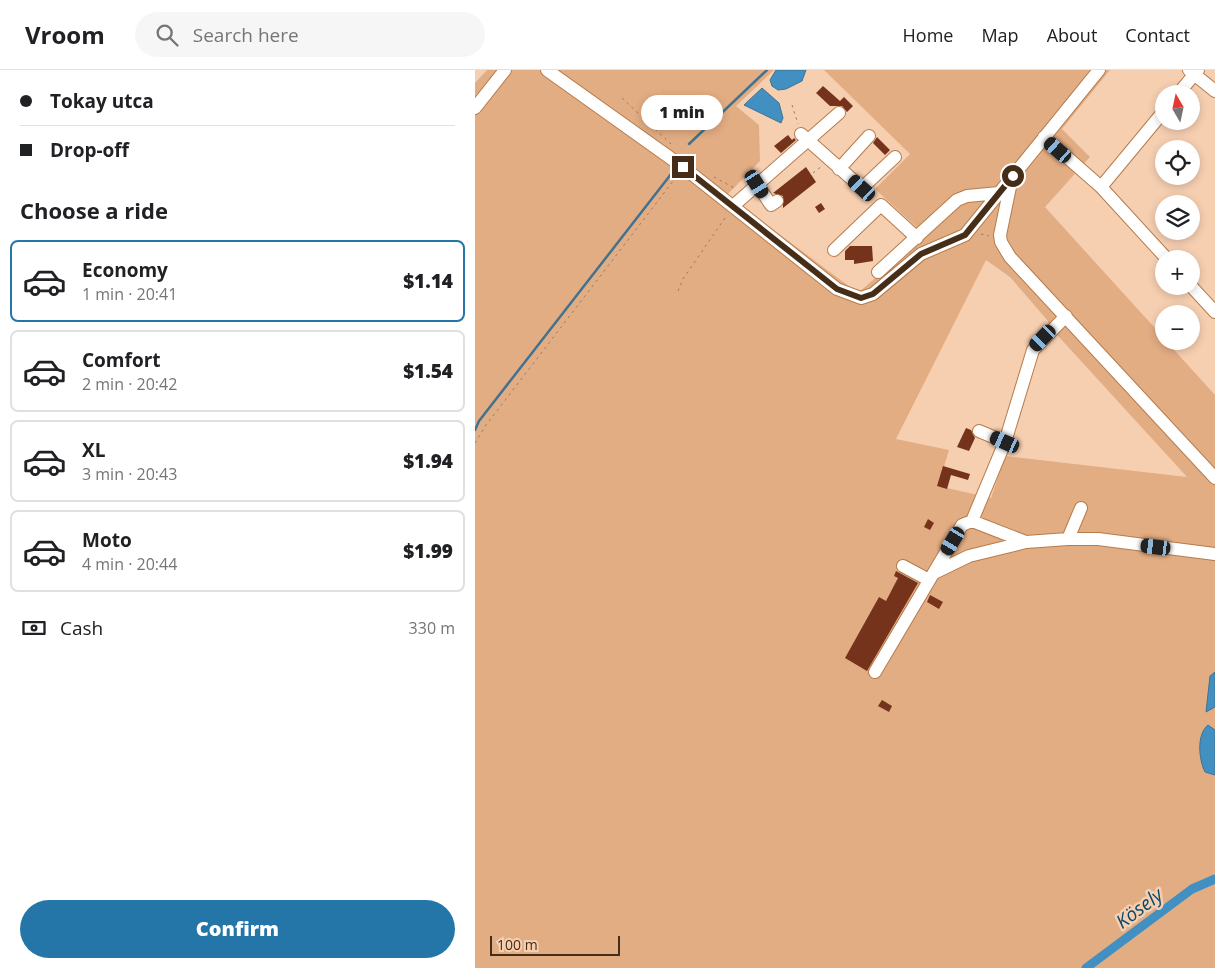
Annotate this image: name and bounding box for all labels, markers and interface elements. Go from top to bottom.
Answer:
search box [135,12,485,57]
text: Vroom [25,18,105,51]
icon: search [153,21,181,49]
text: Search here [193,22,299,48]
text: Home [903,23,953,47]
text: Map [981,23,1019,47]
text: About [1047,23,1097,47]
text: Contact [1125,23,1190,47]
north arrow [1155,85,1200,130]
map controls [1155,85,1200,350]
text: Tokay utca [50,88,154,114]
callout: 1 min [642,94,724,129]
text: 1 min [659,101,705,123]
car [1041,134,1074,166]
text: Drop-off [50,137,129,163]
button: locate [1155,140,1200,185]
route end [672,156,694,178]
route start [1002,165,1024,187]
car [742,167,771,201]
car [845,172,878,204]
text: Choose a ride [20,195,168,225]
button: layers [1155,195,1200,240]
button: + [1155,250,1200,295]
text: Economy [82,257,168,283]
icon: car [22,259,67,304]
text: $1.14 [403,268,453,294]
text: 1 min · 20:41 [82,283,177,305]
button: − [1155,305,1200,350]
car [1027,322,1058,354]
text: Comfort [82,347,161,373]
icon: car [22,349,67,394]
text: $1.54 [403,358,453,384]
text: 2 min · 20:42 [82,373,177,395]
car [988,429,1021,455]
text: XL [82,437,105,463]
icon: car [22,439,67,484]
text: $1.94 [403,448,453,474]
text: 3 min · 20:43 [82,463,177,485]
car [938,524,967,558]
text: Moto [82,527,132,553]
icon: car [22,529,67,574]
text: $1.99 [403,538,453,564]
car [1140,538,1171,556]
text: 4 min · 20:44 [82,553,177,575]
icon: cash [20,614,48,642]
text: Cash [60,615,103,641]
text: 330 m [409,617,455,639]
water label: Kösely [1110,881,1169,934]
button: Confirm [20,900,455,958]
scale bar [490,933,620,956]
text: 100 m [497,935,538,954]

